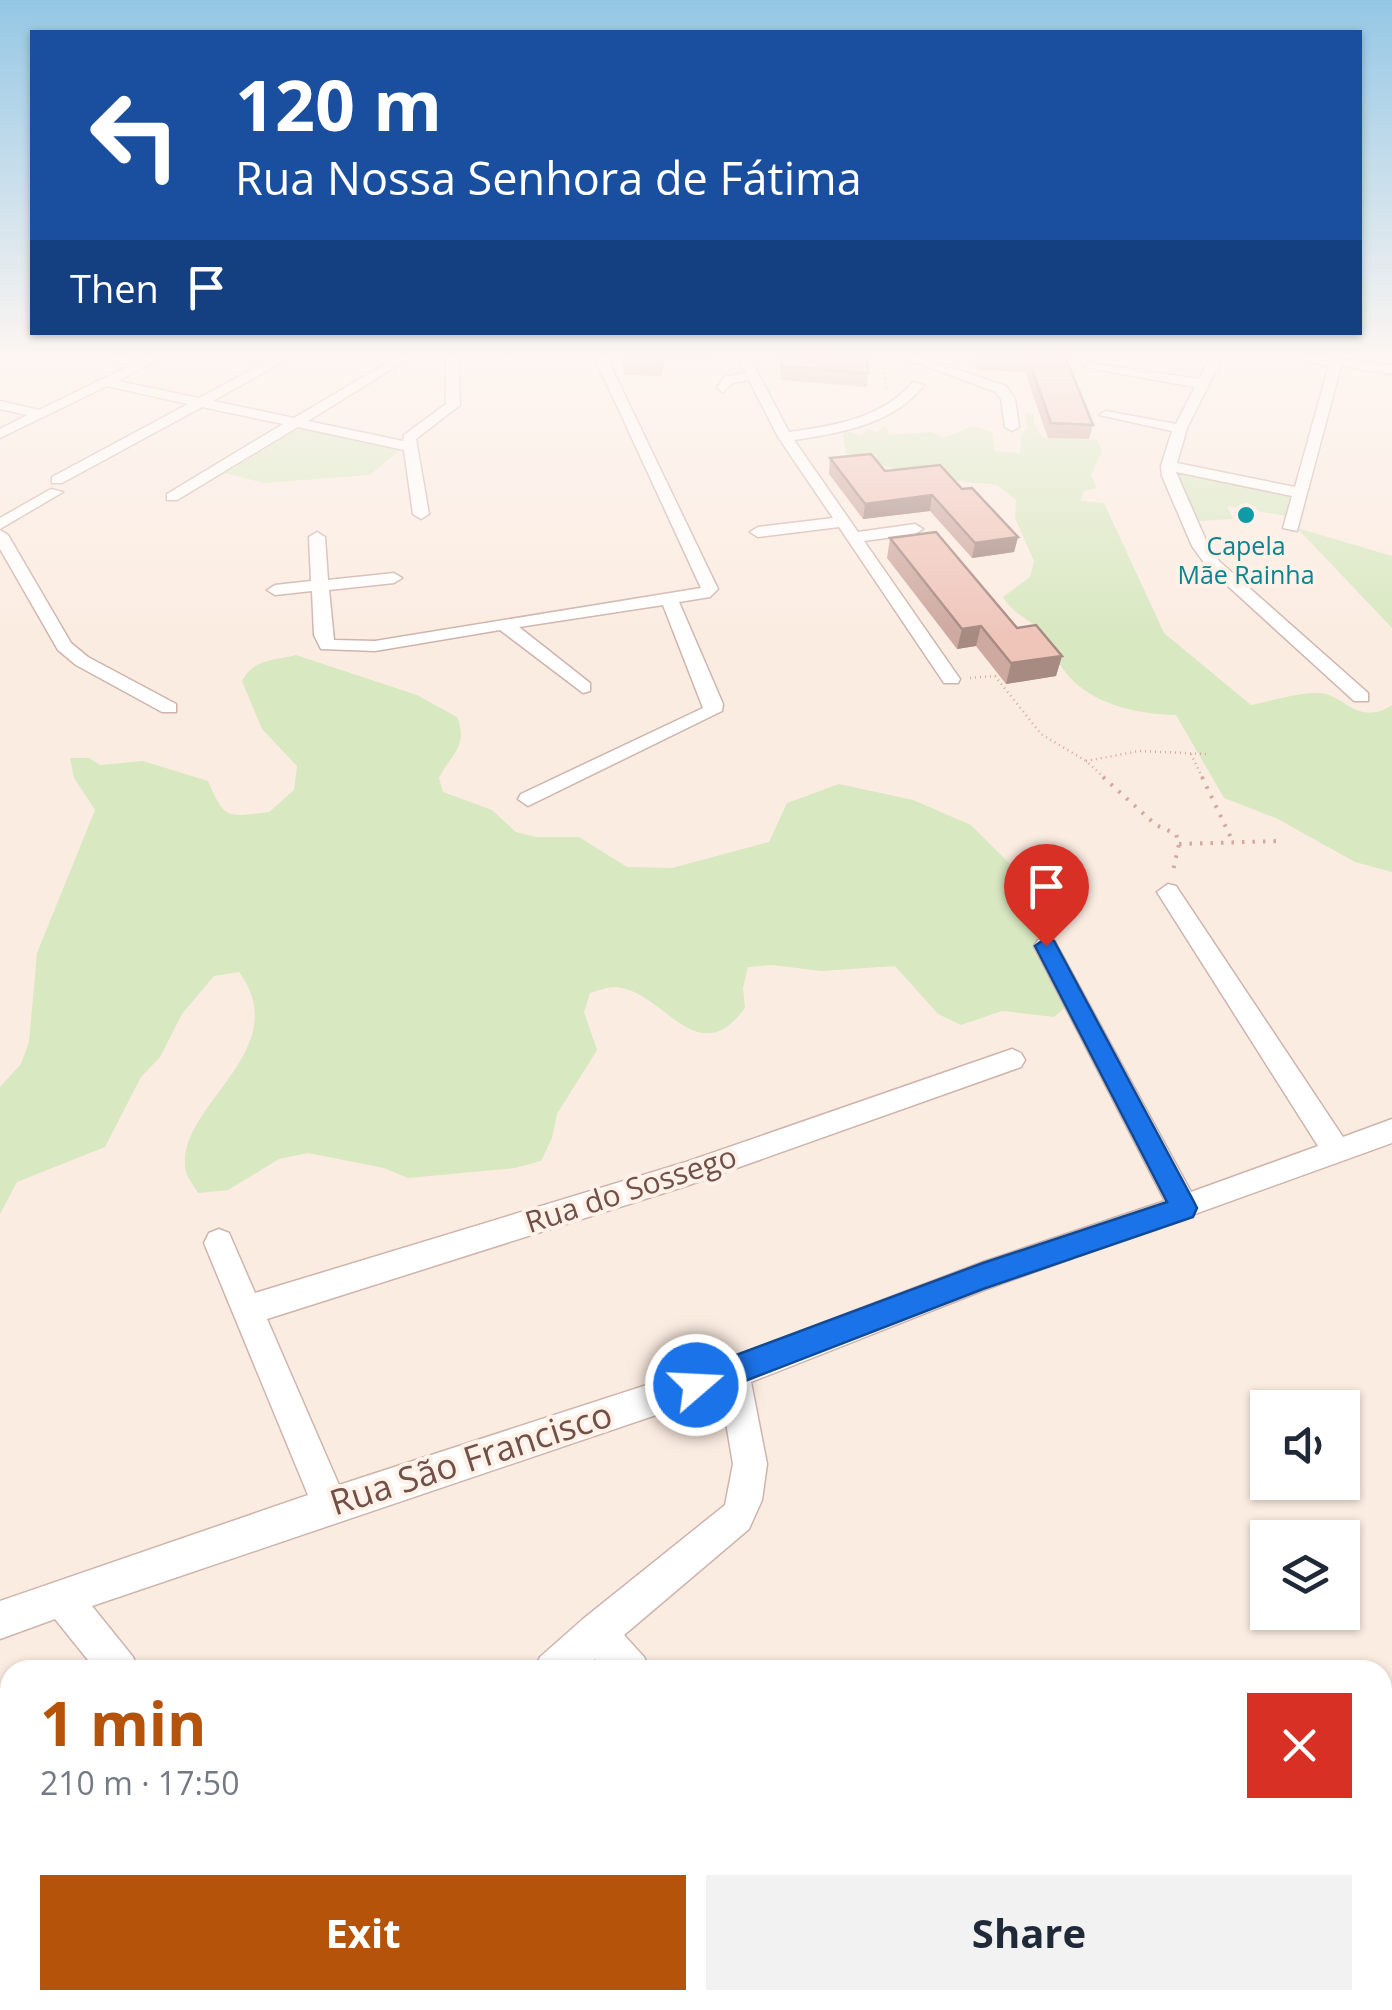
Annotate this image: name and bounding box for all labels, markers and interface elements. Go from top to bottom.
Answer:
text: 120 m [235,56,442,152]
icon: left [70,70,200,200]
text: Rua Nossa Senhora de Fátima [235,147,862,208]
icon: arrive [179,260,234,315]
text: Then [70,262,159,314]
marker: Capela Mãe Rainha [1235,504,1257,526]
place label: Capela Mãe Rainha [1177,528,1315,591]
pin [1004,844,1089,947]
icon: arrive [1019,859,1074,914]
street label: Rua do Sossego [520,1135,741,1242]
position arrow [644,1333,748,1437]
street label: Rua São Francisco [324,1390,617,1525]
map controls [1250,1390,1360,1630]
button: sound [1250,1390,1360,1500]
button: layers [1250,1520,1360,1630]
text: 1 min [40,1682,207,1764]
button: close [1247,1693,1352,1798]
text: 210 m · 17:50 [40,1761,239,1804]
button: Exit [40,1875,686,1990]
button: Share [706,1875,1352,1990]

